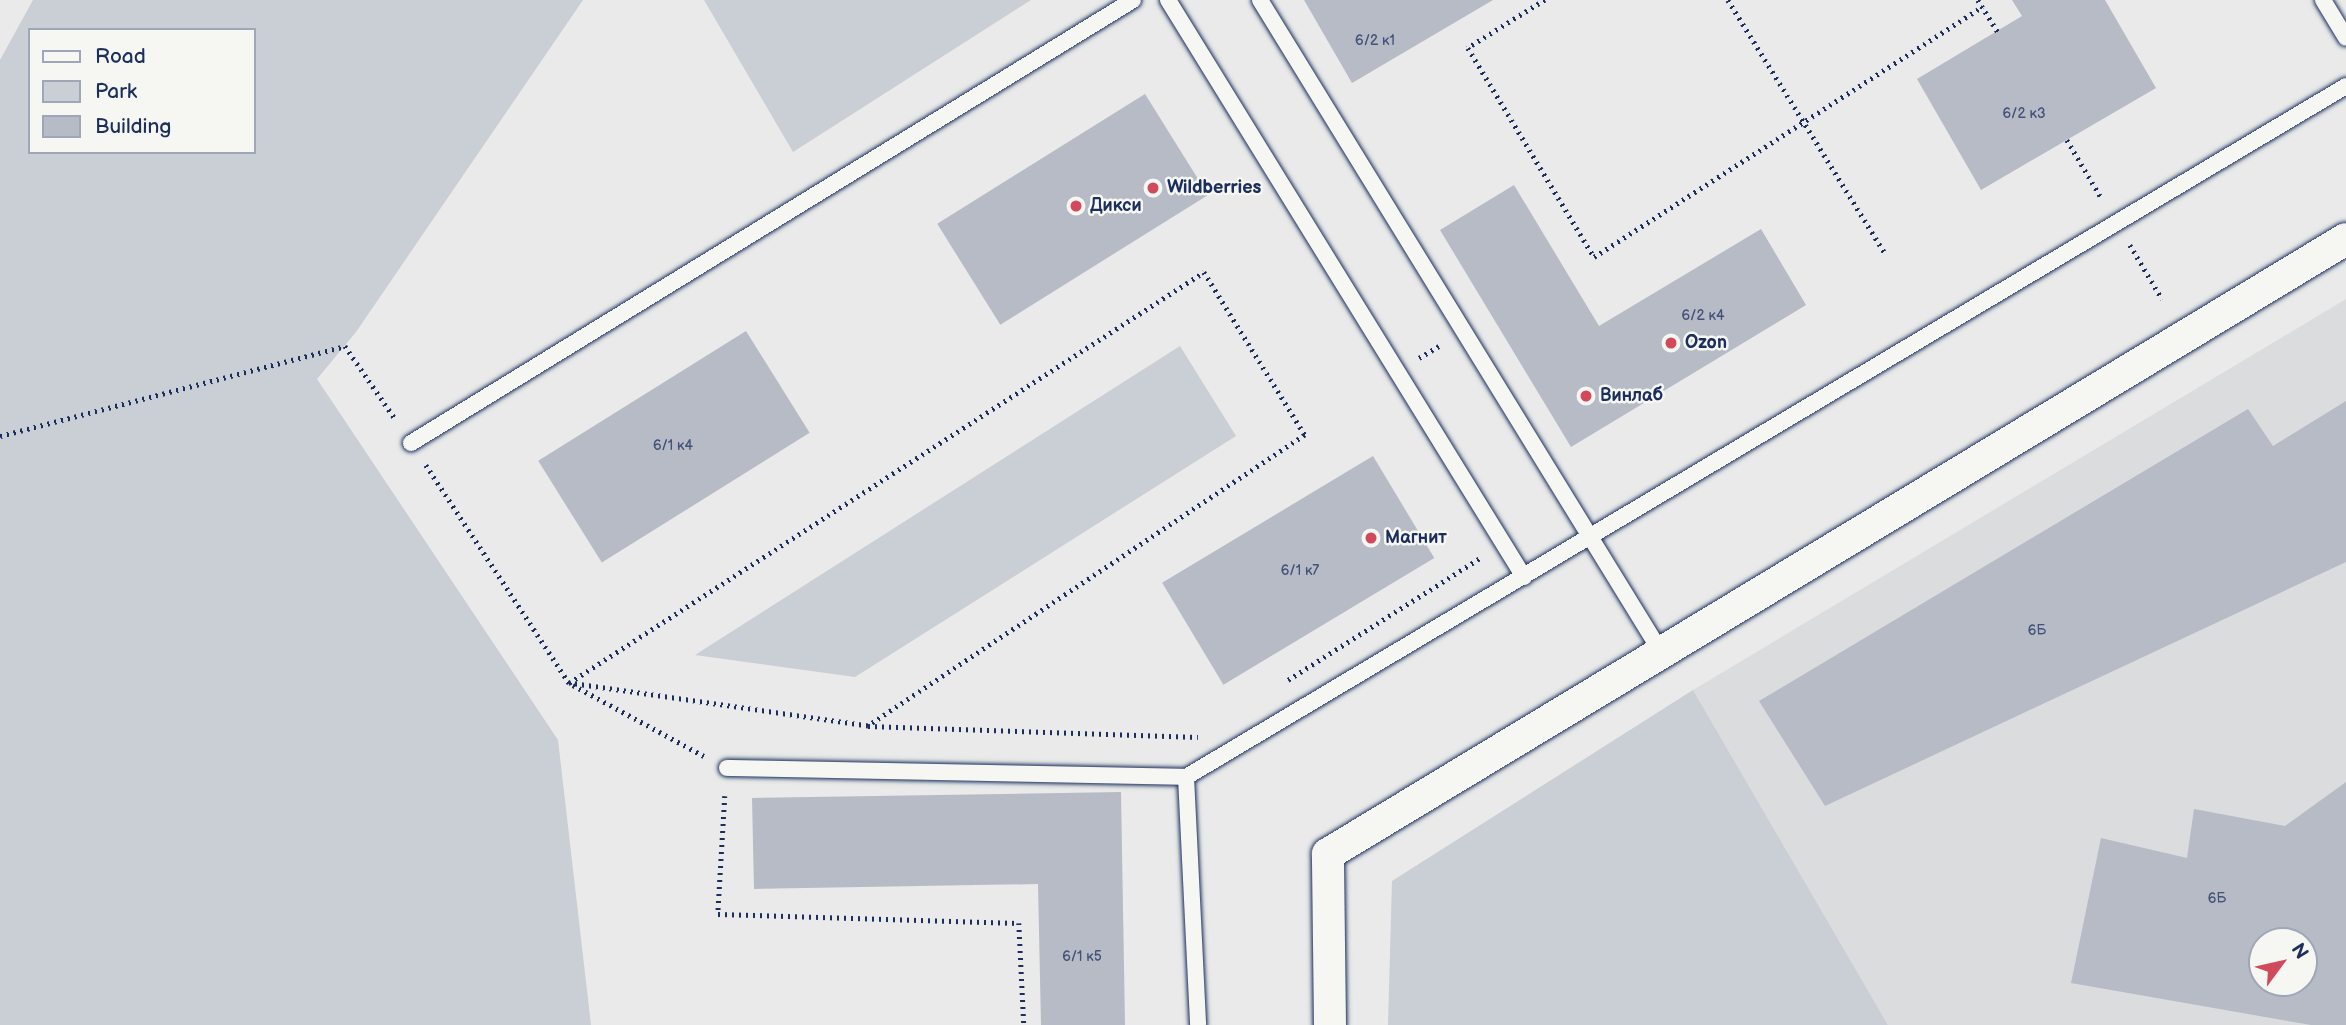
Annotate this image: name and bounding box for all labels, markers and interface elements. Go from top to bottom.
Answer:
legend [28,28,256,154]
house number: 6/2 к1 [1355,33,1395,49]
text: Road [95,44,146,69]
text: Park [95,79,137,104]
house number: 6/2 к3 [2003,106,2045,122]
text: Building [95,114,171,139]
place label: Wildberries [1167,177,1261,199]
marker: Wildberries [1145,180,1161,196]
place label: Дикси [1090,195,1142,217]
marker: Дикси [1068,198,1084,214]
house number: 6/2 к4 [1682,308,1724,324]
place label: Ozon [1685,332,1727,354]
marker: Ozon [1663,335,1679,351]
place label: Винлаб [1600,385,1663,407]
marker: Винлаб [1578,388,1594,404]
house number: 6/1 к4 [653,438,693,454]
place label: Магнит [1385,527,1447,549]
marker: Магнит [1363,530,1379,546]
house number: 6/1 к7 [1281,563,1319,579]
house number: 6Б [2028,623,2046,639]
house number: 6Б [2208,891,2226,907]
north arrow [2248,927,2318,997]
text: N [2286,939,2313,964]
house number: 6/1 к5 [1062,949,1102,965]

